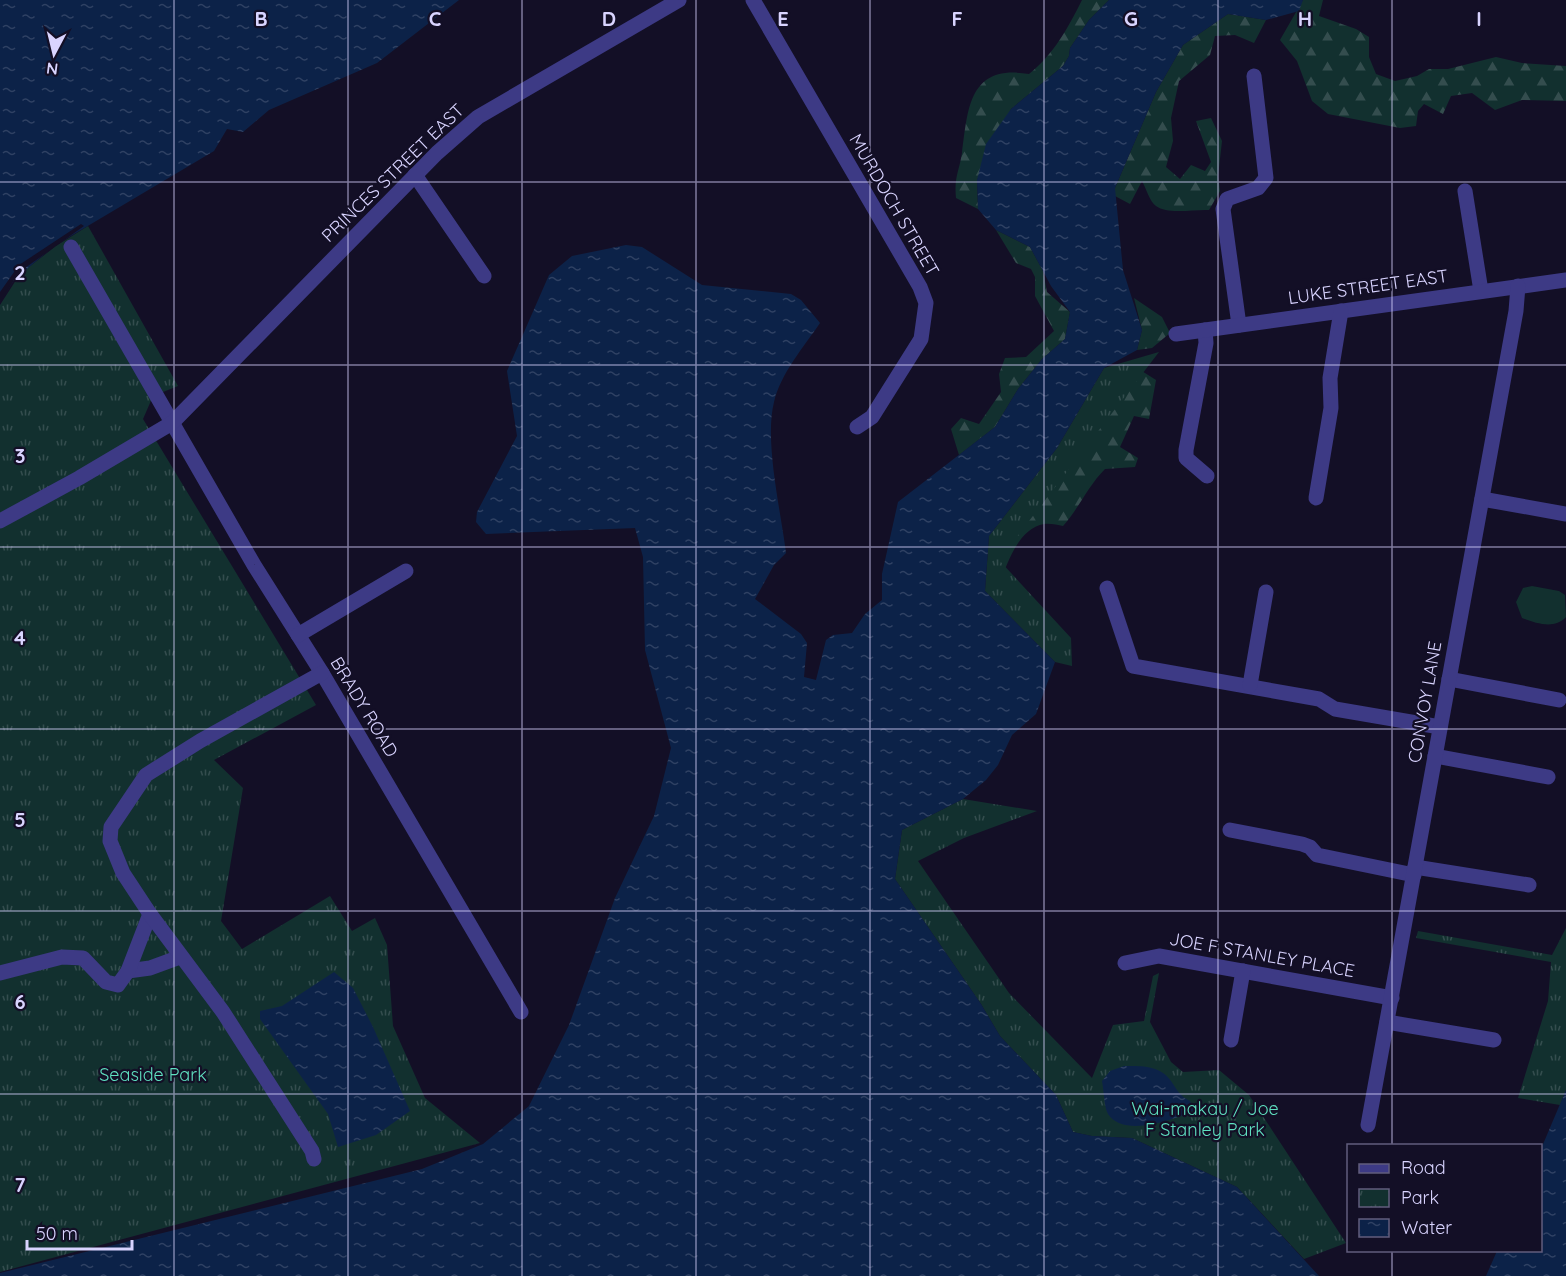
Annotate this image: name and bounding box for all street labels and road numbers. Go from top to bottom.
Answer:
street label: PRINCES STREET EAST [316,98,469,247]
street label: MURDOCH STREET [844,129,945,280]
street label: LUKE STREET EAST [1286,264,1450,309]
street label: CONVOY LANE [1402,639,1447,765]
street label: BRADY ROAD [325,652,403,761]
street label: JOE F STANLEY PLACE [1168,927,1357,982]

